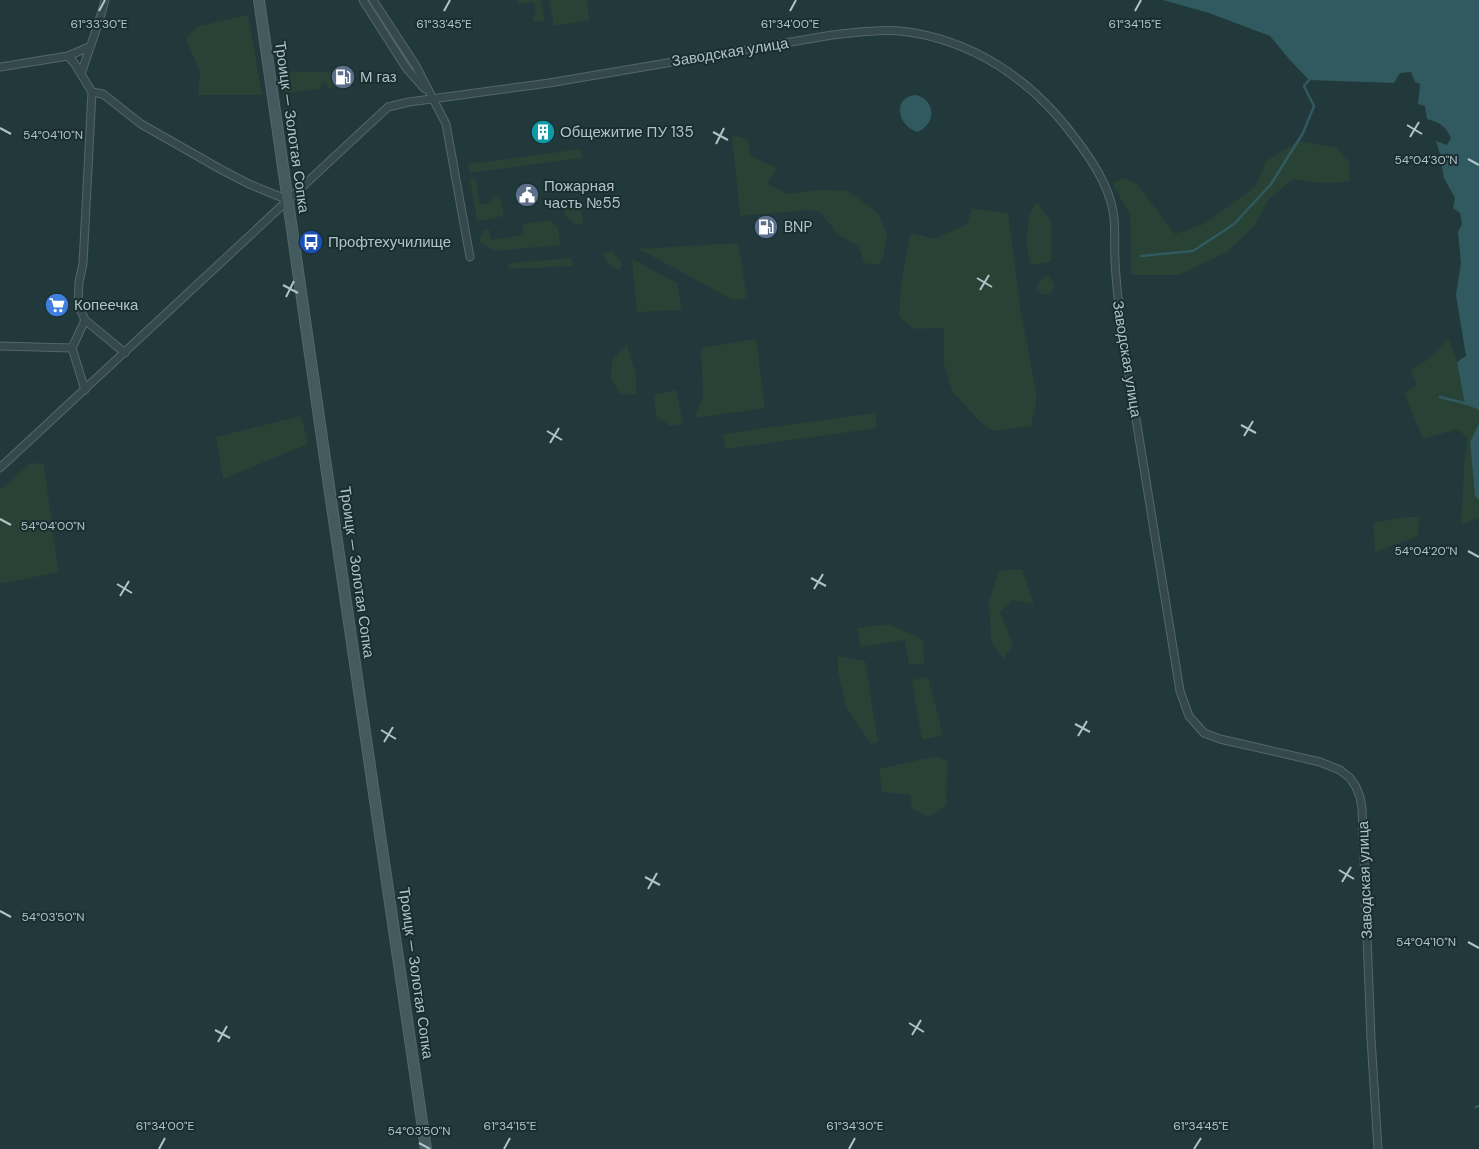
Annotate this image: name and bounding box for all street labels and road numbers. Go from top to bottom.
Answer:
street label: Заводская улица [670,33,791,71]
street label: Троицк — Золотая Сопка [270,40,314,215]
street label: Заводская улица [1108,299,1146,420]
street label: Троицк — Золотая Сопка [335,485,379,660]
street label: Заводская улица [1353,820,1377,939]
street label: Троицк — Золотая Сопка [394,886,438,1061]

